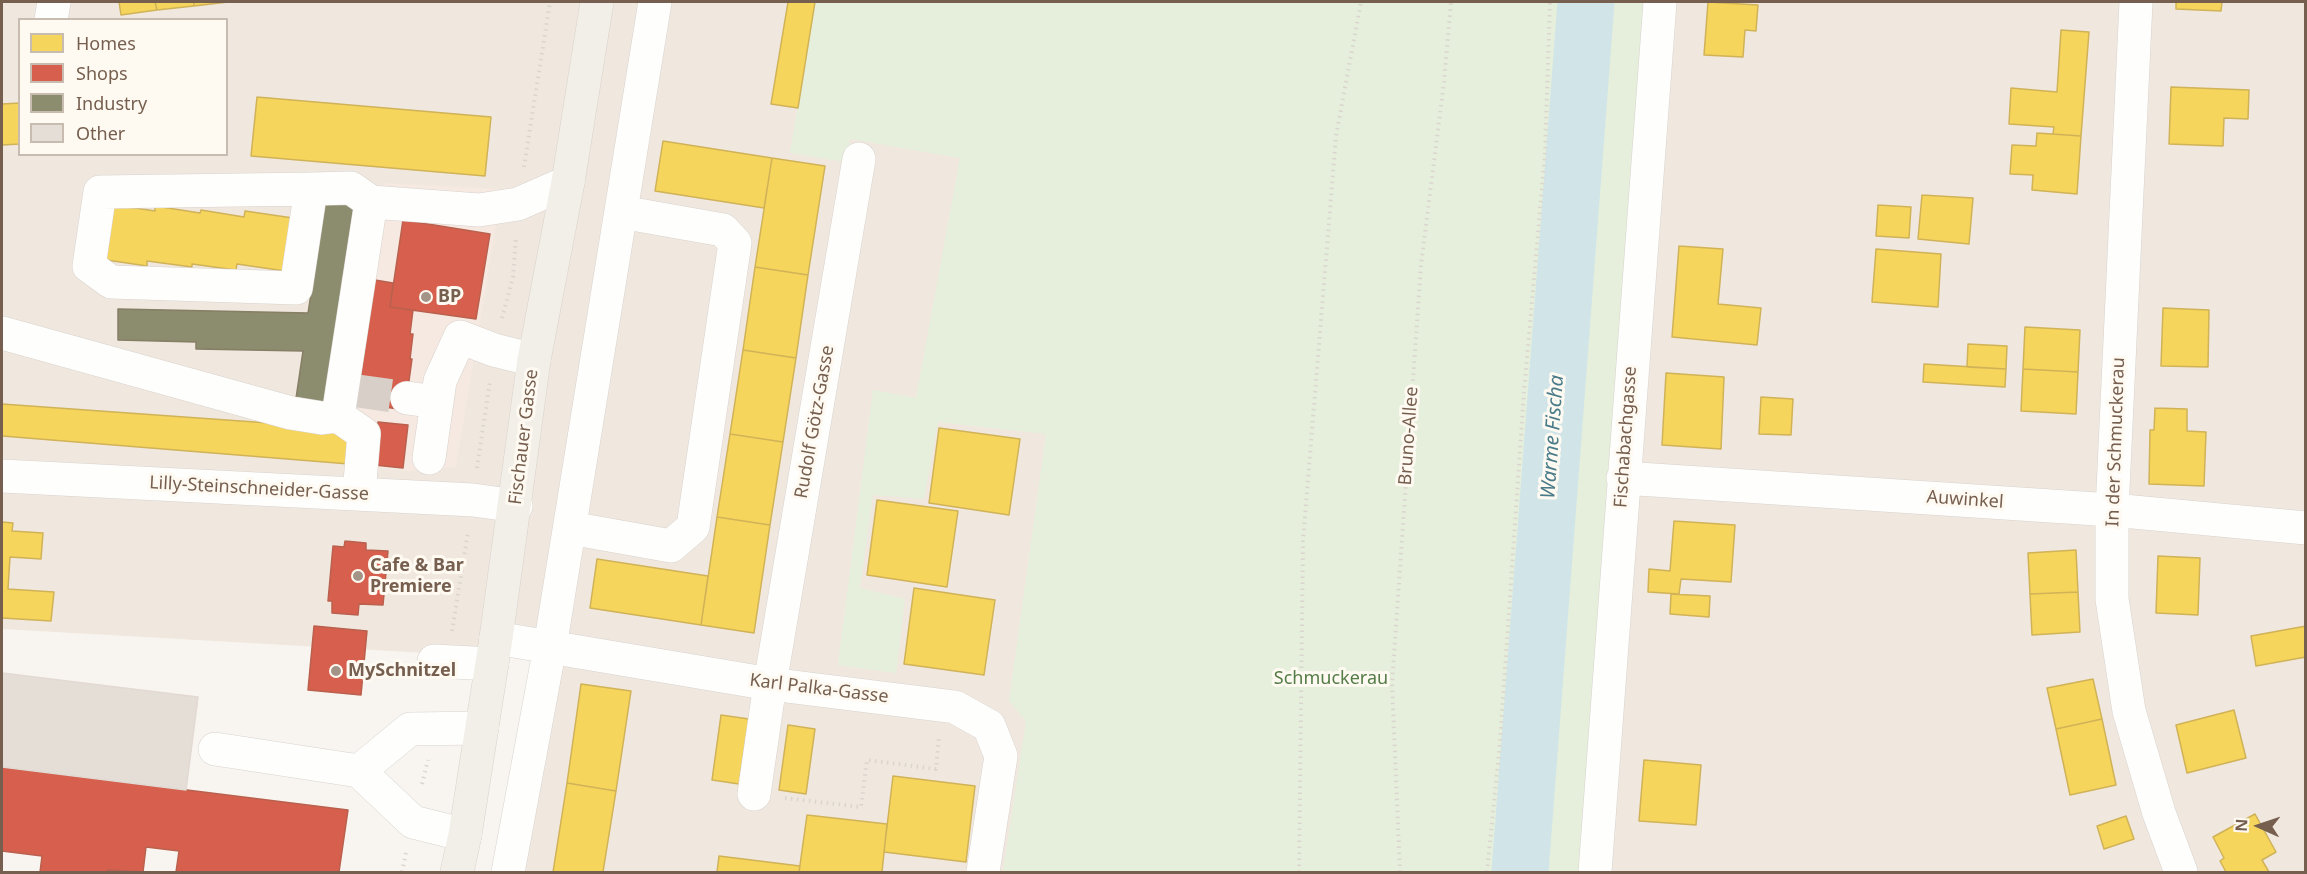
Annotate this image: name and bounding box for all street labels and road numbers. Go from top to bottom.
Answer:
street label: Rudolf Götz-Gasse [791,344,839,500]
street label: In der Schmuckerau [2102,357,2130,527]
street label: Fischabachgasse [1610,365,1642,509]
street label: Fischauer Gasse [505,368,543,506]
street label: Bruno-Allee [1395,386,1423,486]
street label: Lilly-Steinschneider-Gasse [149,472,369,506]
street label: Auwinkel [1926,487,2004,513]
street label: Karl Palka-Gasse [748,670,890,708]

